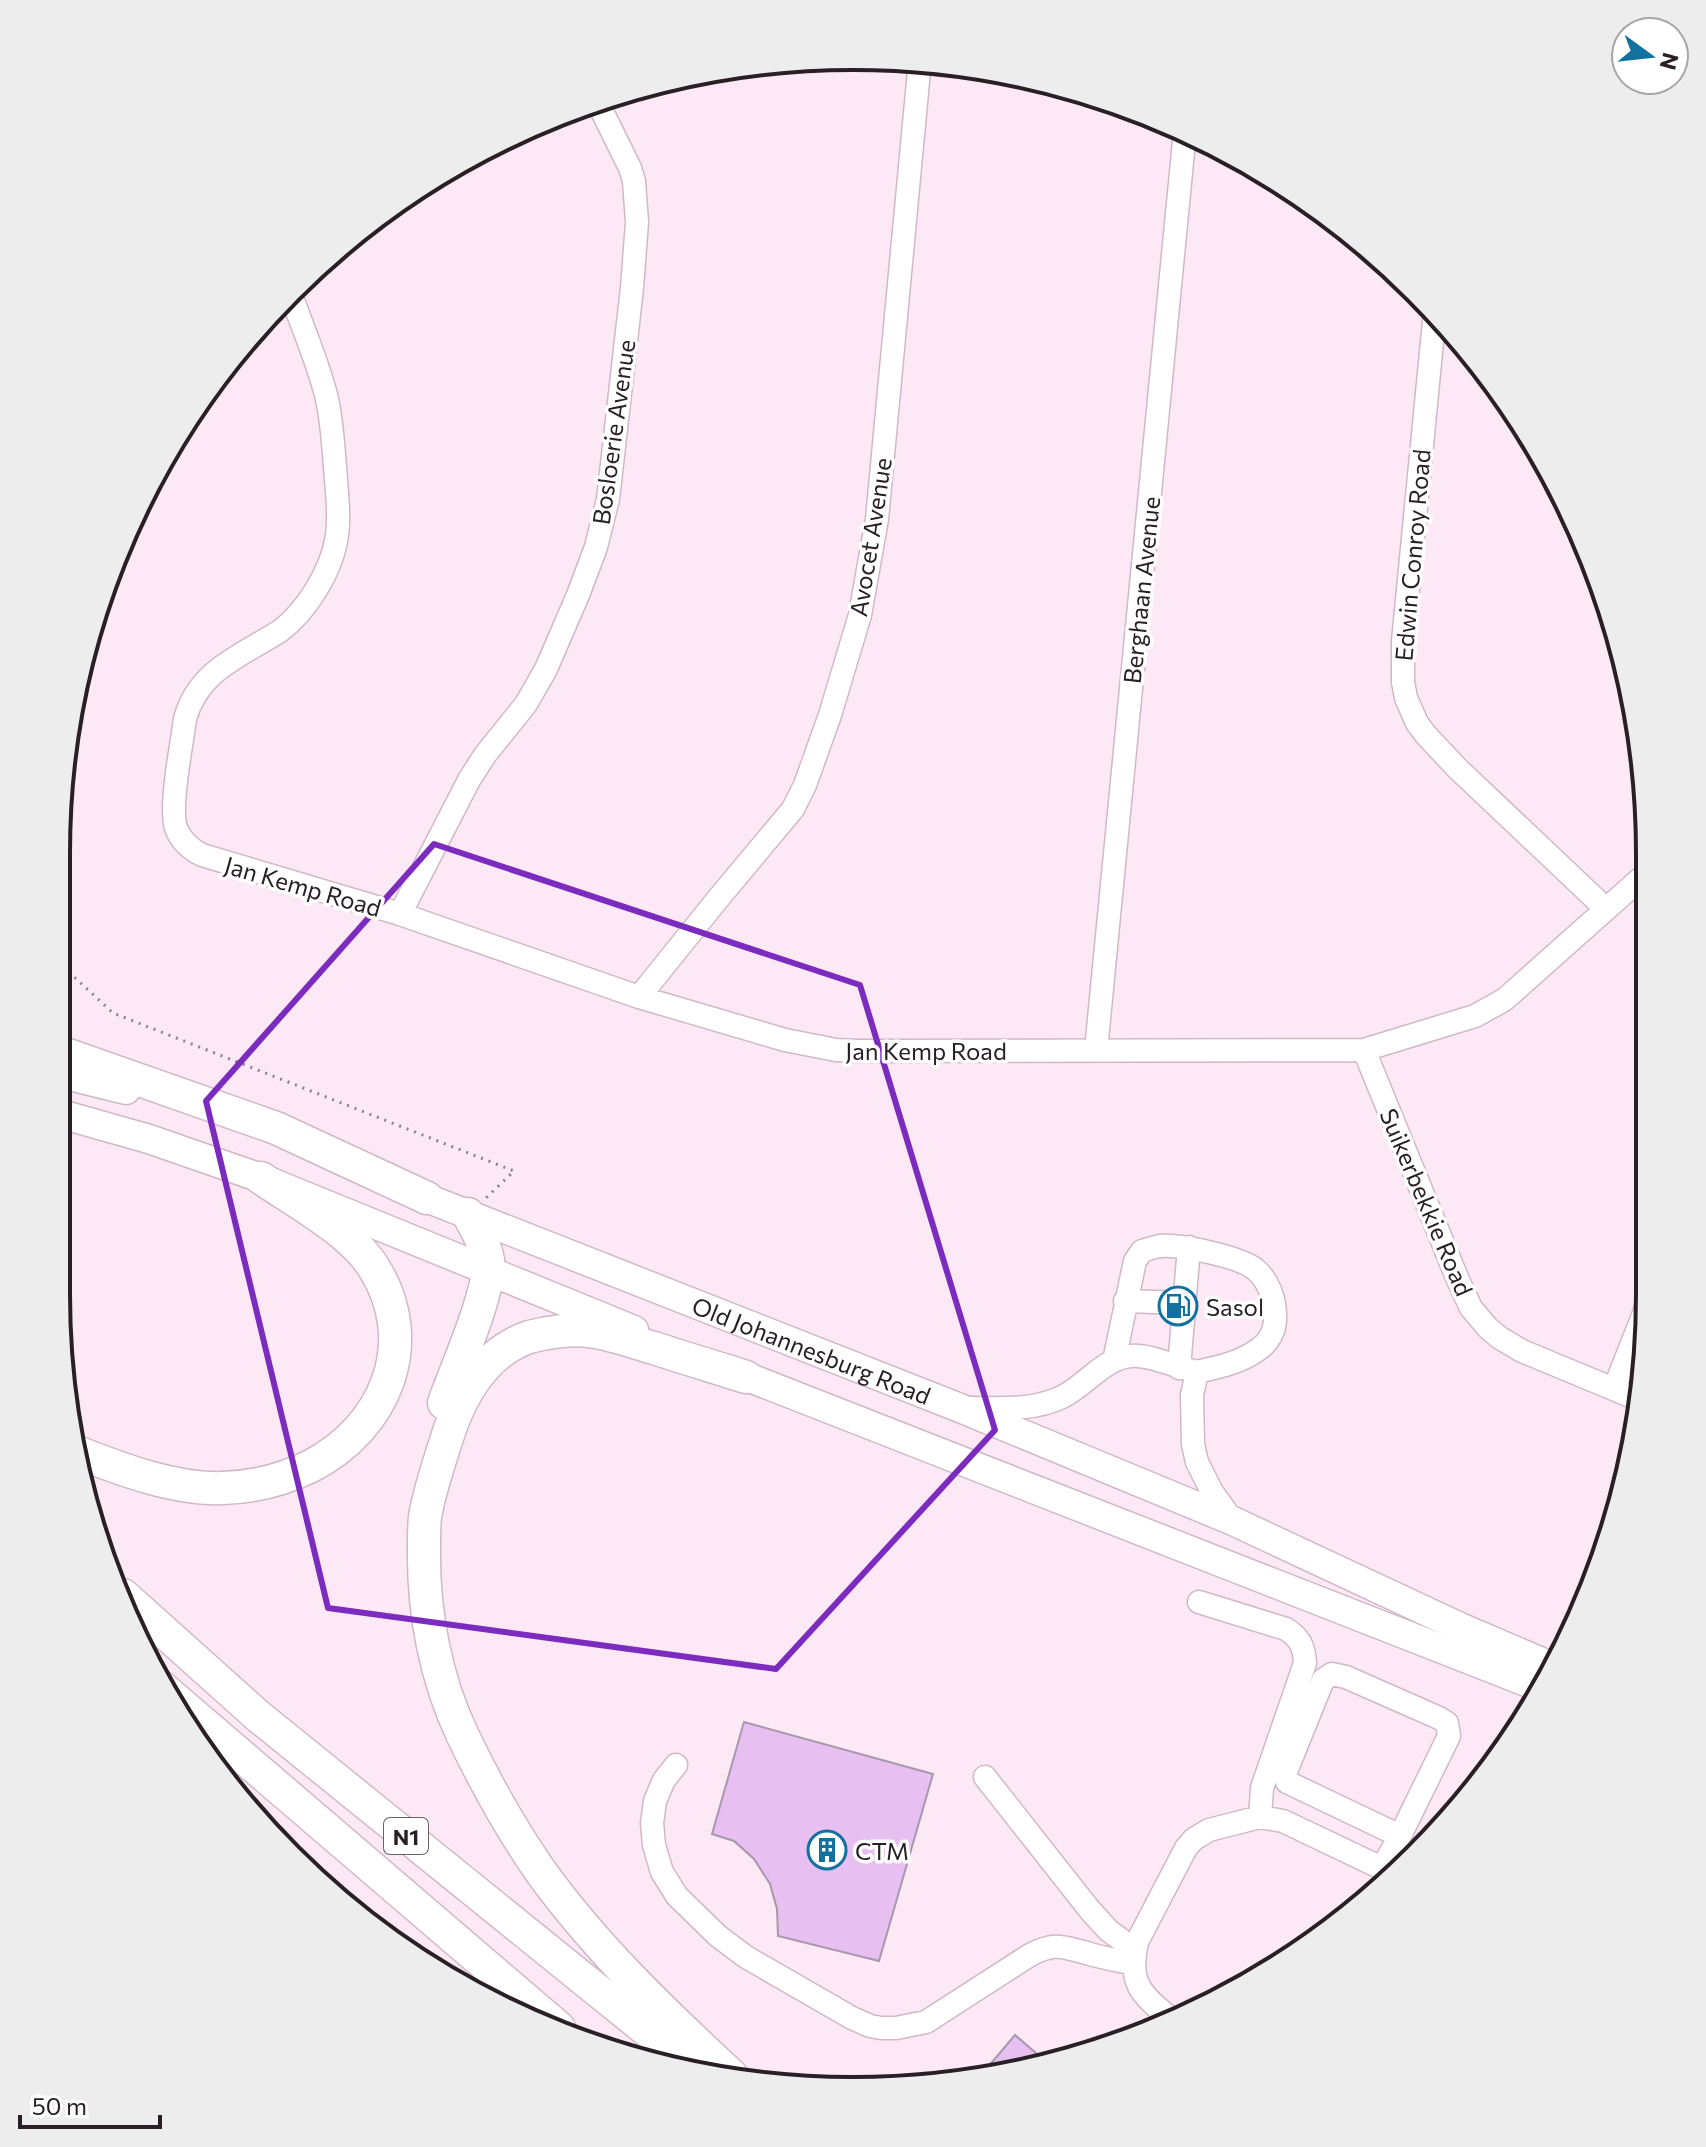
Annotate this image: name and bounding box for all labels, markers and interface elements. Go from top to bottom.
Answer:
north arrow [1610,16,1690,96]
text: N [1655,50,1685,73]
street label: Bosloerie Avenue [586,338,640,526]
street label: Edwin Conroy Road [1388,448,1436,662]
street label: Avocet Avenue [843,455,897,619]
street label: Berghaan Avenue [1117,495,1165,685]
street label: Jan Kemp Road [221,850,385,922]
street label: Jan Kemp Road [845,1036,1007,1065]
street label: Suikerbekkie Road [1374,1104,1480,1300]
fuel station icon: Sasol [1157,1285,1199,1327]
street label: Old Johannesburg Road [688,1290,935,1410]
place label: Sasol [1206,1292,1264,1321]
road number: N1 [384,1818,428,1854]
building icon: CTM [806,1829,848,1871]
place label: CTM [855,1836,909,1865]
scale bar [20,2079,160,2129]
text: 50 m [32,2091,87,2120]

